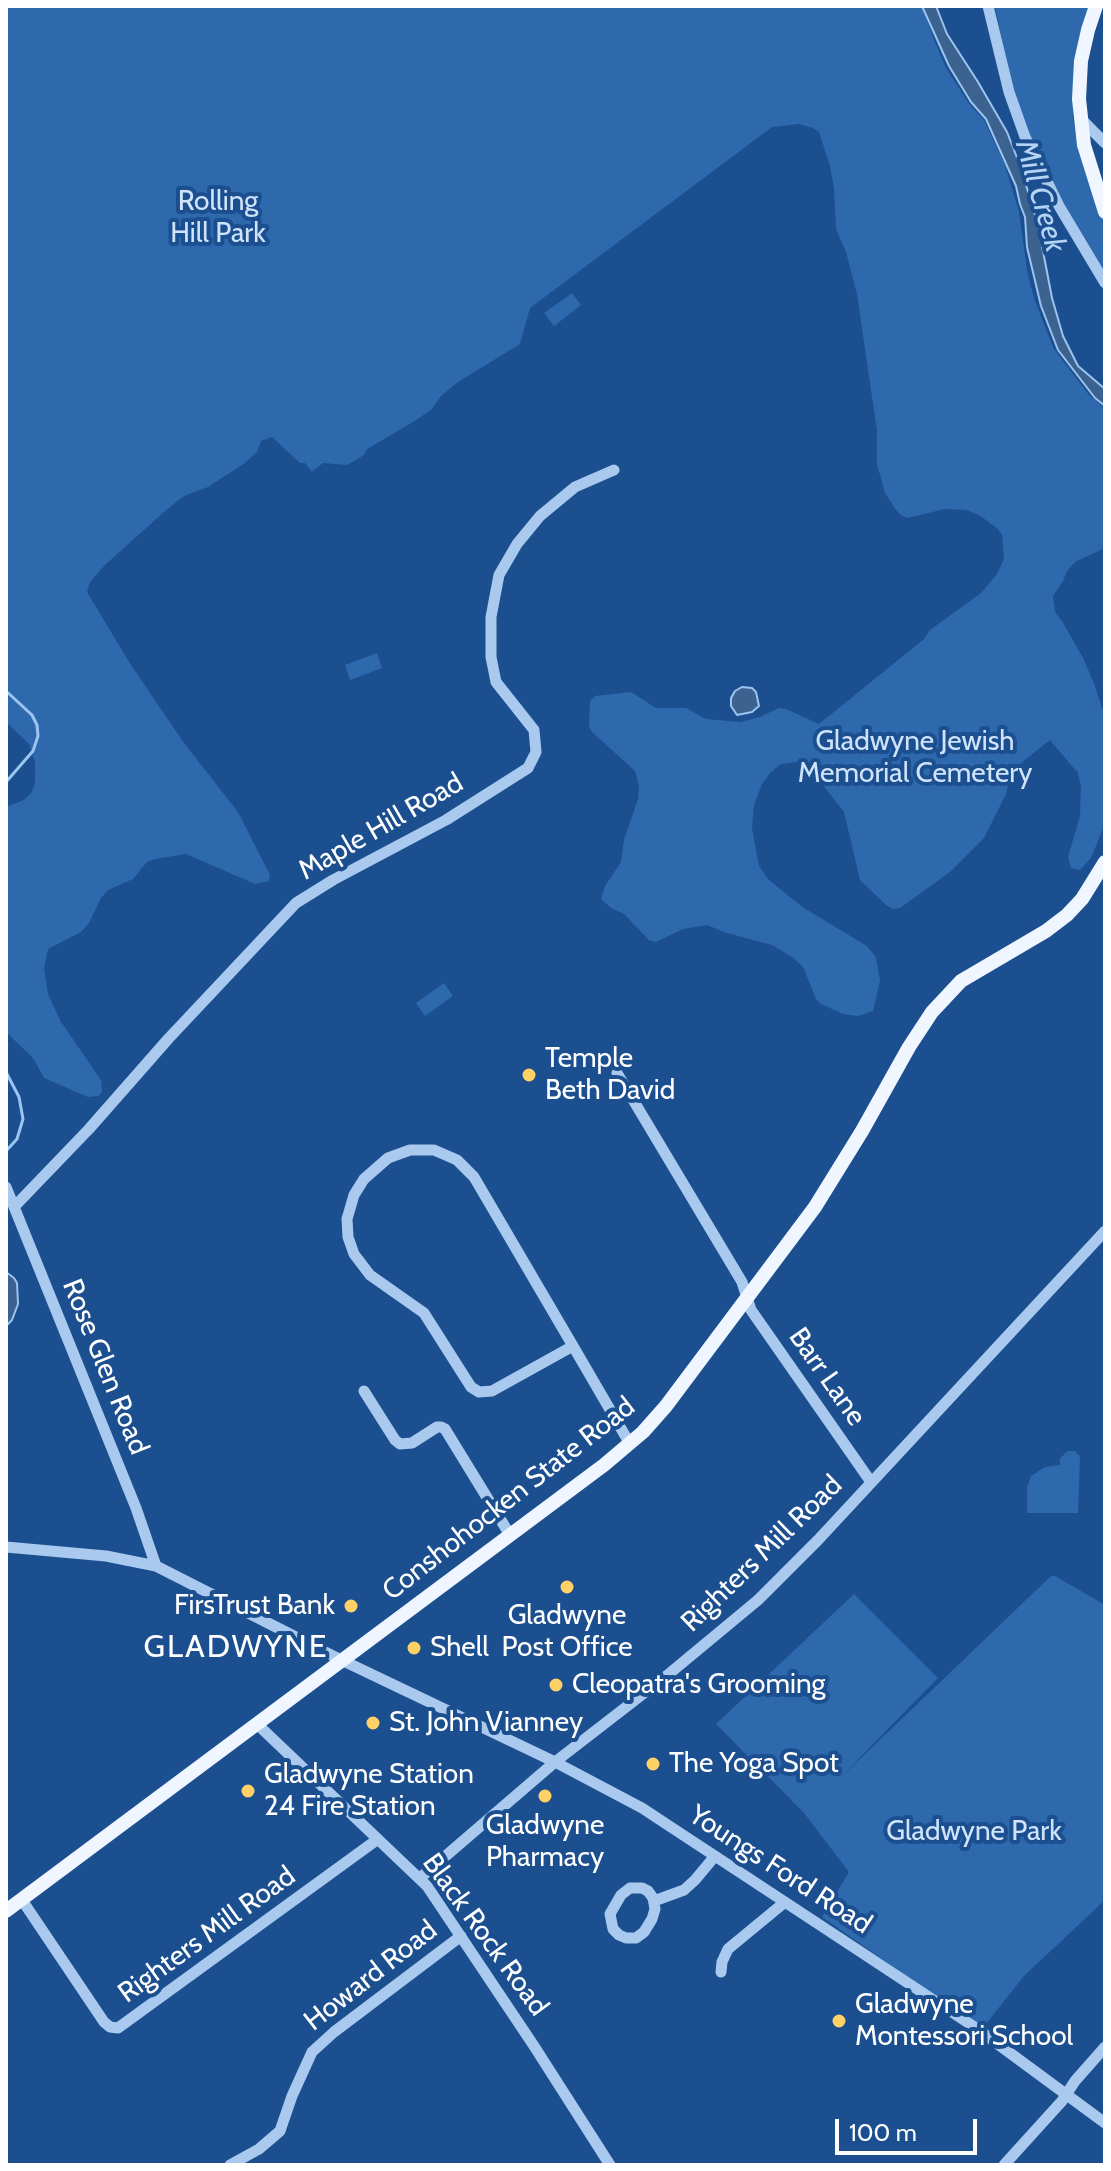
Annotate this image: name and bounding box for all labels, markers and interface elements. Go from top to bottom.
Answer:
water label: Mill Creek [1007,136,1073,256]
park label: Rolling Hill Park [170,185,266,251]
park label: Gladwyne Jewish Memorial Cemetery [798,725,1032,791]
street label: Maple Hill Road [293,766,469,888]
place label: Temple Beth David [545,1042,675,1108]
marker: Temple Beth David [520,1066,538,1084]
street label: Rose Glen Road [55,1274,155,1460]
street label: Barr Lane [781,1322,873,1432]
street label: Conshohocken State Road [376,1390,642,1608]
street label: Righters Mill Road [675,1469,849,1639]
marker: Gladwyne Post Office [558,1578,576,1596]
place label: FirsTrust Bank [174,1589,335,1623]
marker: FirsTrust Bank [342,1597,360,1615]
place label: Gladwyne Post Office [501,1599,633,1665]
district label: GLADWYNE [144,1629,328,1667]
place label: Shell [430,1631,489,1665]
marker: Shell [405,1639,423,1657]
place label: Cleopatra's Grooming [572,1668,826,1702]
marker: Cleopatra's Grooming [547,1676,565,1694]
place label: St. John Vianney [389,1706,583,1740]
marker: St. John Vianney [364,1714,382,1732]
place label: The Yoga Spot [669,1747,839,1781]
marker: The Yoga Spot [644,1755,662,1773]
place label: Gladwyne Station 24 Fire Station [264,1758,474,1824]
marker: Gladwyne Station 24 Fire Station [239,1782,257,1800]
marker: Gladwyne Pharmacy [536,1787,554,1805]
street label: Youngs Ford Road [682,1798,878,1942]
place label: Gladwyne Pharmacy [486,1809,604,1875]
park label: Gladwyne Park [886,1815,1062,1849]
street label: Black Rock Road [415,1847,555,2023]
street label: Righters Mill Road [112,1860,302,2010]
street label: Howard Road [298,1914,444,2038]
place label: Gladwyne Montessori School [855,1988,1073,2054]
marker: Gladwyne Montessori School [830,2012,848,2030]
scale bar [839,2103,981,2153]
text: 100 m [849,2118,917,2147]

